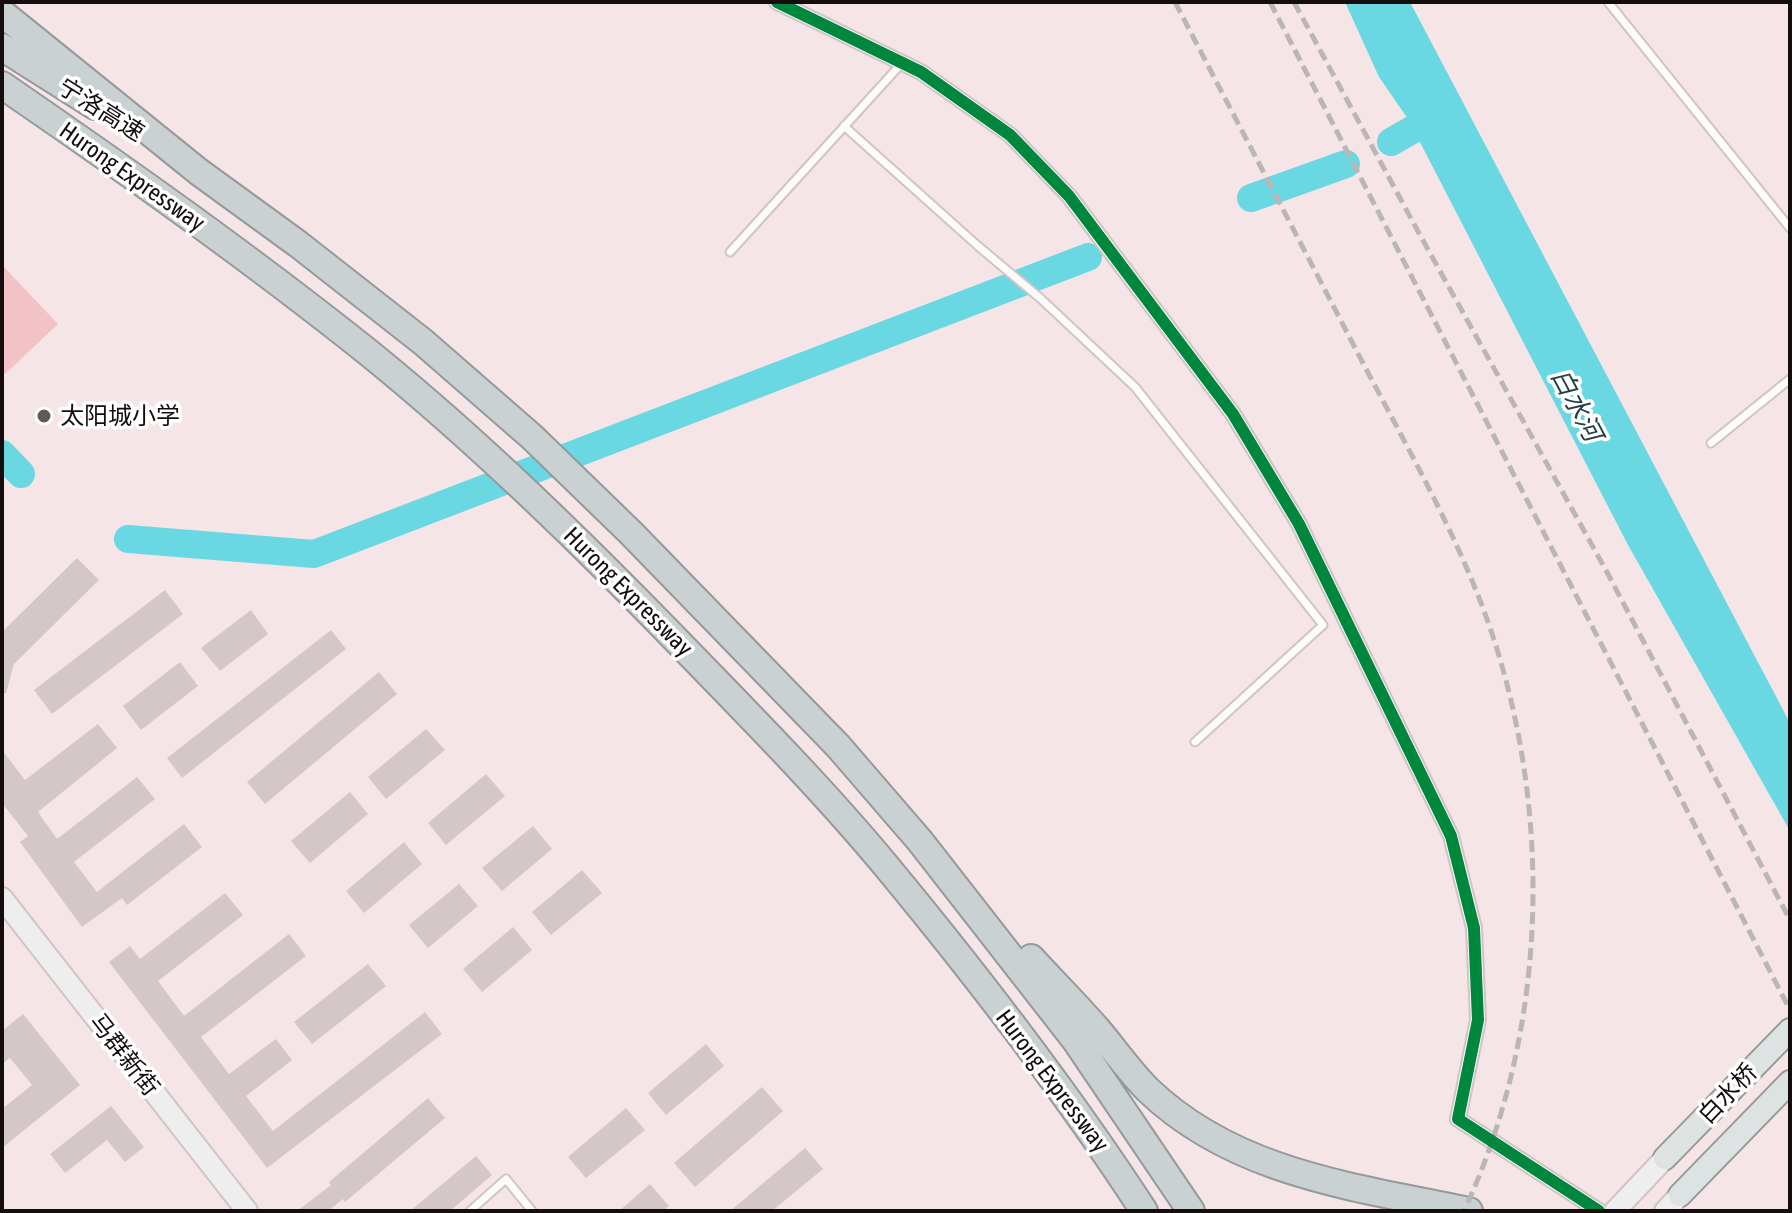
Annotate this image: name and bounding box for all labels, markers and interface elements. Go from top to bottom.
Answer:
street label: 宁洛高速 [53,72,149,148]
street label: Hurong Expressway [54,116,210,238]
water label: 白水河 [1544,363,1608,447]
place label: 太阳城小学 [60,402,180,430]
marker: 太阳城小学 [35,407,53,425]
street label: Hurong Expressway [558,522,698,662]
street label: Hurong Expressway [989,1004,1115,1158]
street label: 马群新街 [83,1008,165,1102]
street label: 白水桥 [1693,1058,1763,1130]

